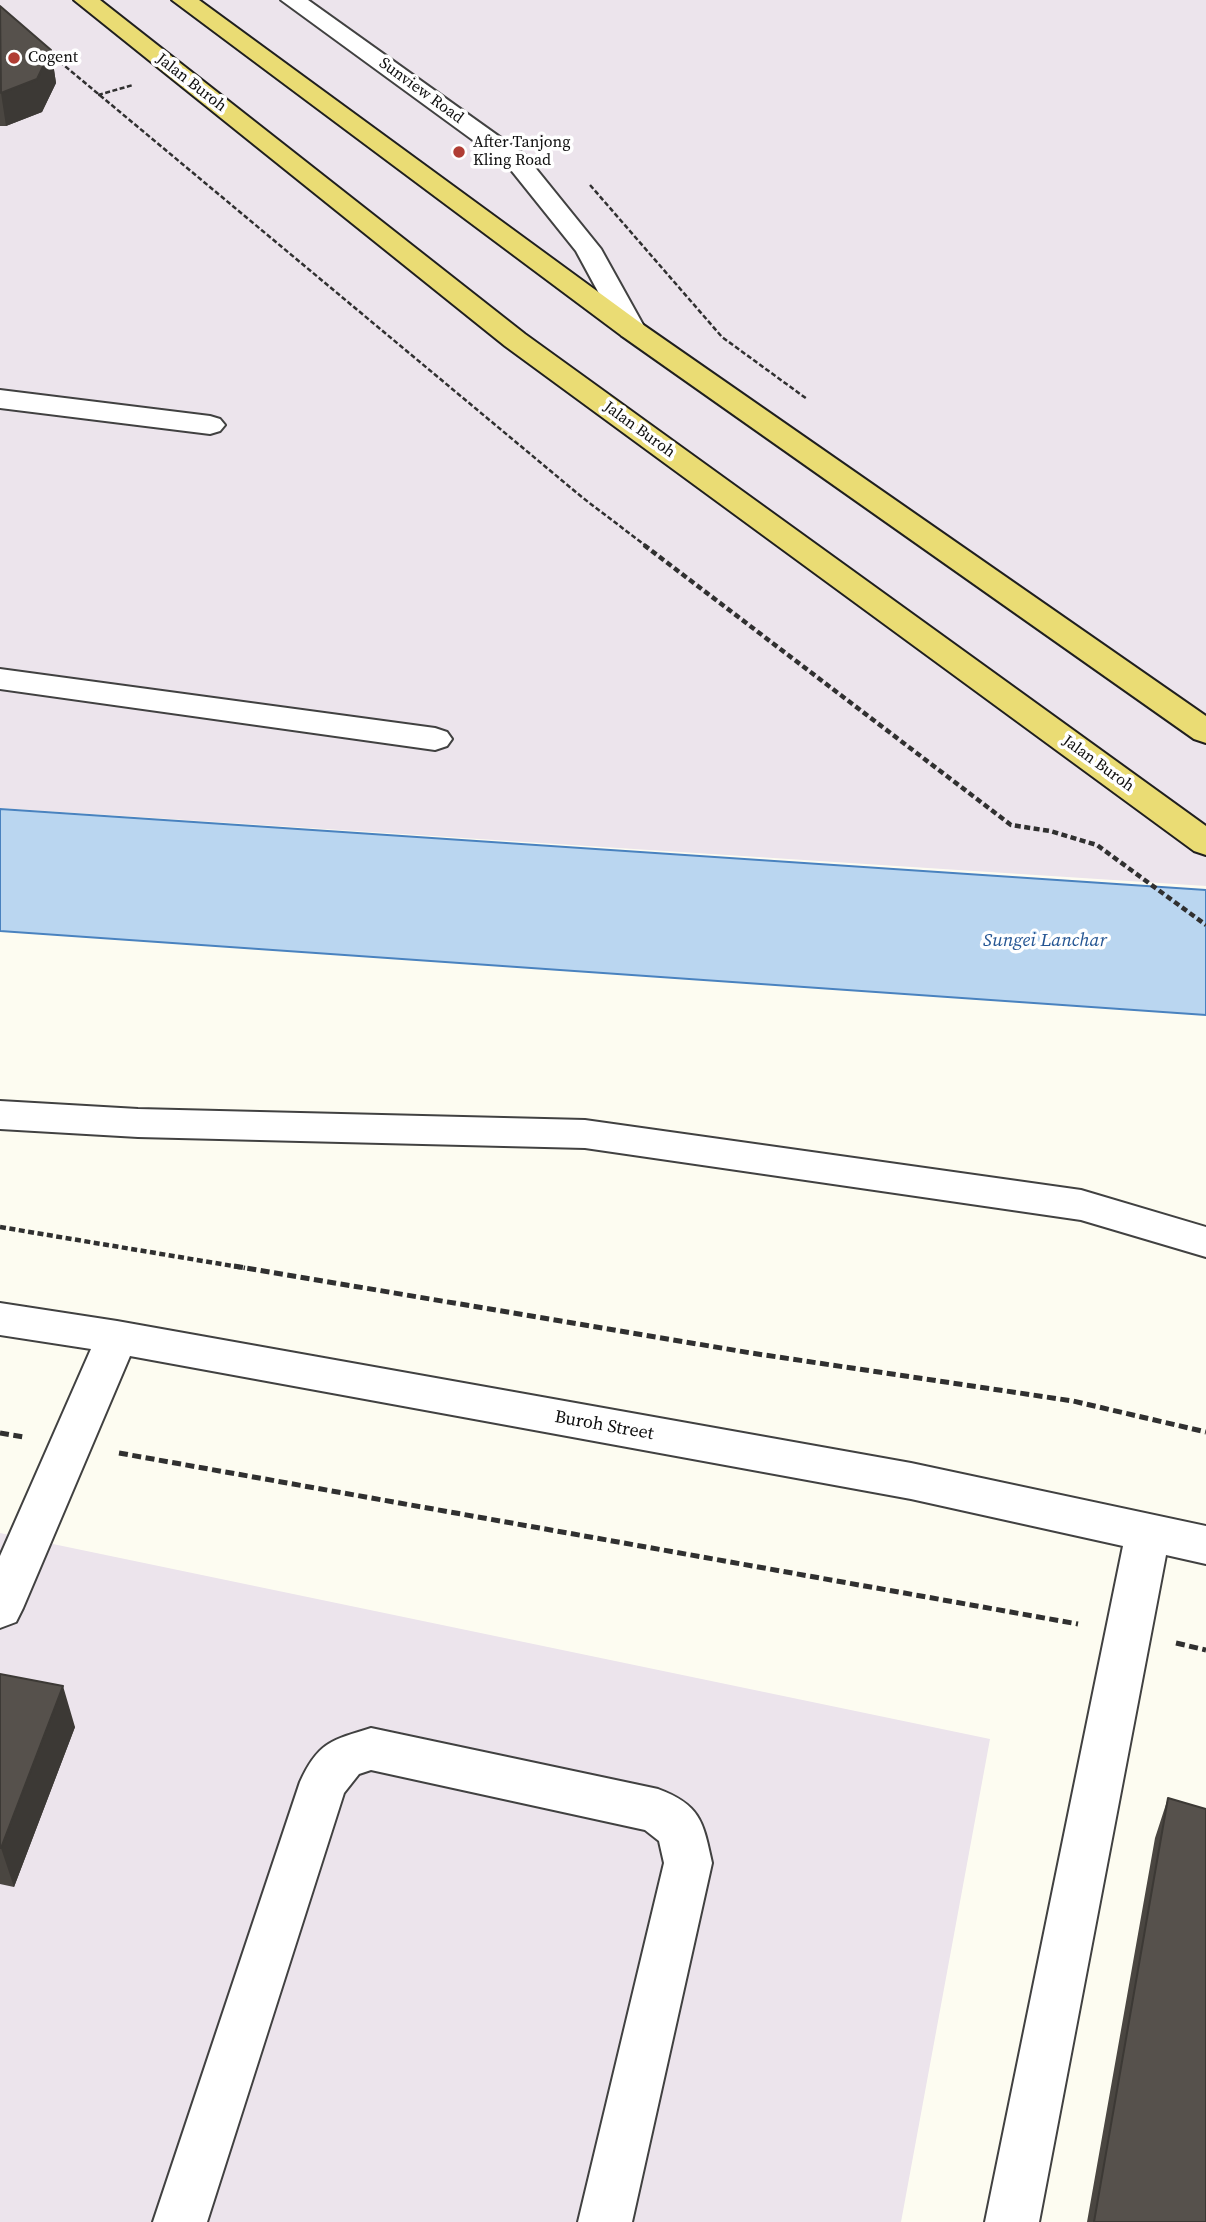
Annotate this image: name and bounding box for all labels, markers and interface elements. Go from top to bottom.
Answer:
place label: Cogent [28,48,78,68]
marker: Cogent [6,50,22,66]
street label: Jalan Buroh [152,50,230,116]
street label: Sunview Road [375,54,467,128]
place label: After Tanjong Kling Road [473,133,571,171]
marker: After Tanjong Kling Road [451,144,467,160]
street label: Jalan Buroh [599,398,679,462]
street label: Jalan Buroh [1058,732,1138,796]
water label: Sungei Lanchar [983,930,1107,952]
street label: Buroh Street [553,1407,655,1445]

